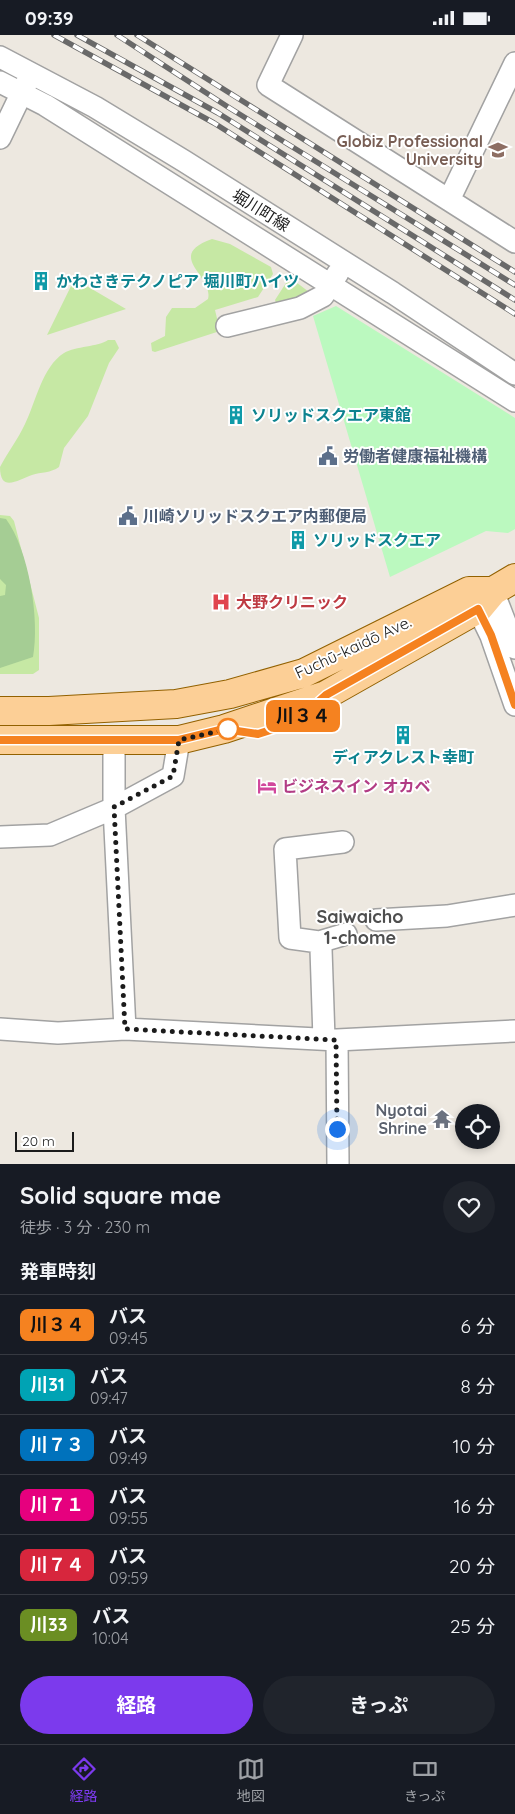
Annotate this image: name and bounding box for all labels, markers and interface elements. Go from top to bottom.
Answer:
text: 09:39 [25,6,74,30]
place label: Globiz Professional University [336,131,483,169]
school or university icon: Globiz Professional University [487,139,509,161]
street label: 堀川町線 [229,185,293,235]
building icon: かわさきテクノピア 堀川町ハイツ [30,270,52,292]
place label: かわさきテクノピア 堀川町ハイツ [56,271,299,291]
building icon: ソリッドスクエア東館 [225,404,247,426]
place label: ソリッドスクエア東館 [251,405,411,425]
public building icon: 労働者健康福祉機構 [317,445,339,467]
place label: 労働者健康福祉機構 [343,446,487,466]
public building icon: 川崎ソリッドスクエア内郵便局 [117,505,139,527]
place label: 川崎ソリッドスクエア内郵便局 [143,506,367,526]
building icon: ソリッドスクエア [287,529,309,551]
place label: ソリッドスクエア [313,530,441,550]
hospital icon: 大野クリニック [210,591,232,613]
place label: 大野クリニック [236,592,348,612]
street label: Fuchū-kaidō Ave. [292,611,415,683]
line badge: 川３４ [274,700,332,732]
text: 川３４ [276,704,330,727]
unlabelled marker [217,718,239,740]
building icon: ディアクレスト幸町 [392,724,414,746]
place label: ディアクレスト幸町 [332,747,474,767]
hotel icon: ビジネスイン オカベ [256,775,278,797]
place label: ビジネスイン オカベ [282,776,430,796]
district label: Saiwaicho 1-chome [317,905,403,949]
place label: Nyotai Shrine [376,1100,427,1138]
map controls [455,1104,500,1149]
button: locate [455,1104,500,1149]
temple icon: Nyotai Shrine [431,1108,453,1130]
your location [325,1117,350,1142]
scale bar [15,1129,74,1152]
text: 20 m [22,1132,55,1150]
text: Solid square mae [20,1180,221,1210]
button: heart [443,1181,495,1233]
text: 徒歩 · 3 分 · 230 m [20,1217,150,1237]
text: 発車時刻 [20,1259,96,1283]
text: バス [109,1304,147,1328]
text: 川３４ [30,1313,84,1336]
text: 6 分 [461,1314,495,1338]
text: 09:45 [109,1328,148,1348]
text: バス [90,1364,128,1388]
text: 川31 [30,1373,65,1396]
text: 8 分 [461,1374,495,1398]
text: 09:47 [90,1388,128,1408]
text: バス [109,1424,147,1448]
text: 川７３ [30,1433,84,1456]
text: 10 分 [452,1434,495,1458]
text: 09:49 [109,1448,147,1468]
text: バス [109,1484,147,1508]
text: 川７１ [30,1493,84,1516]
text: 16 分 [454,1494,495,1518]
text: 09:55 [109,1508,148,1528]
text: バス [109,1544,147,1568]
text: 川７４ [30,1553,84,1576]
text: 20 分 [449,1554,495,1578]
text: 09:59 [109,1568,148,1588]
text: バス [92,1604,130,1628]
text: 川33 [30,1613,67,1636]
text: 25 分 [450,1614,495,1638]
text: 10:04 [92,1628,129,1648]
button: 経路 [20,1676,253,1734]
button: きっぷ [263,1676,495,1734]
tab: 経路 [70,1755,98,1805]
tab: 地図 [237,1755,265,1805]
tab: きっぷ [404,1755,445,1805]

